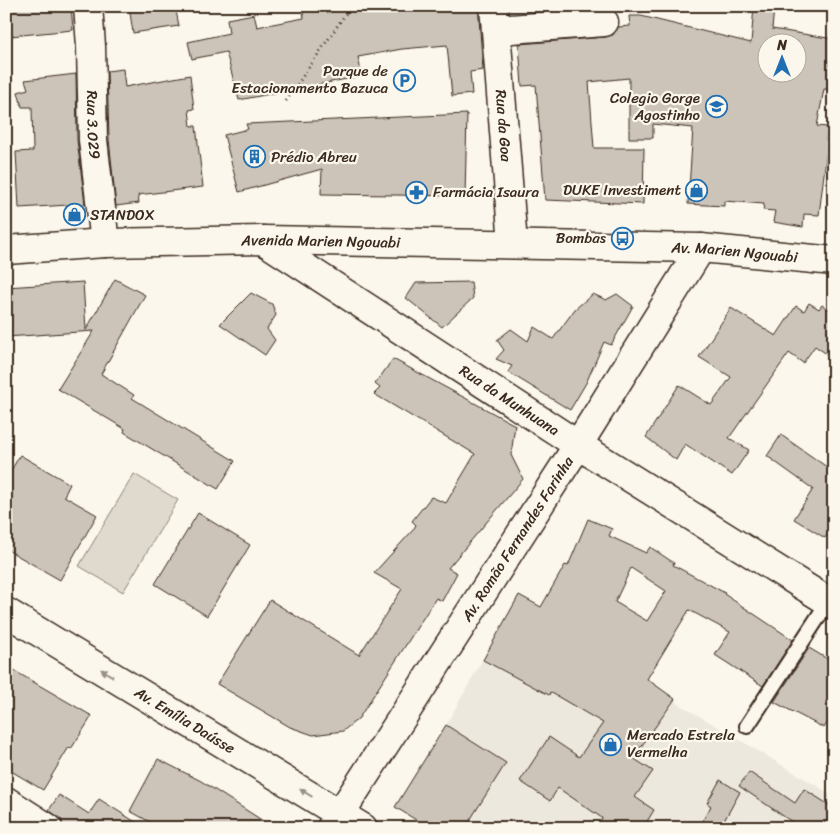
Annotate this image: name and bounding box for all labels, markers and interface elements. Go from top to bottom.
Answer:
north arrow [758,32,808,82]
text: N [776,33,787,58]
place label: Parque de Estacionamento Bazuca [232,58,388,101]
parking icon: Parque de Estacionamento Bazuca [392,68,416,92]
place label: Colegio Gorge Agostinho [610,85,701,128]
street label: Rua da Goa [488,88,519,163]
street label: Rua 3.029 [79,90,108,161]
school or university icon: Colegio Gorge Agostinho [704,95,728,119]
place label: Prédio Abreu [271,144,357,170]
building icon: Prédio Abreu [243,145,267,169]
place label: DUKE Investiment [563,177,681,203]
shop icon: DUKE Investiment [685,178,709,202]
place label: Farmácia Isaura [433,179,540,205]
pharmacy icon: Farmácia Isaura [405,180,429,204]
place label: STANDOX [90,202,155,228]
shop icon: STANDOX [62,203,86,227]
place label: Bombas [556,225,607,251]
bus stop icon: Bombas [610,226,634,250]
street label: Avenida Marien Ngouabi [240,227,401,256]
street label: Av. Marien Ngouabi [670,234,800,270]
street label: Rua da Munhuana [454,358,565,443]
street label: Av. Romão Fernandes Farinha [454,450,581,628]
one-way arrow [101,669,114,678]
street label: Av. Emília Daússe [128,679,241,761]
place label: Mercado Estrela Vermelha [627,722,735,765]
shop icon: Mercado Estrela Vermelha [599,732,623,756]
one-way arrow [300,789,313,798]

